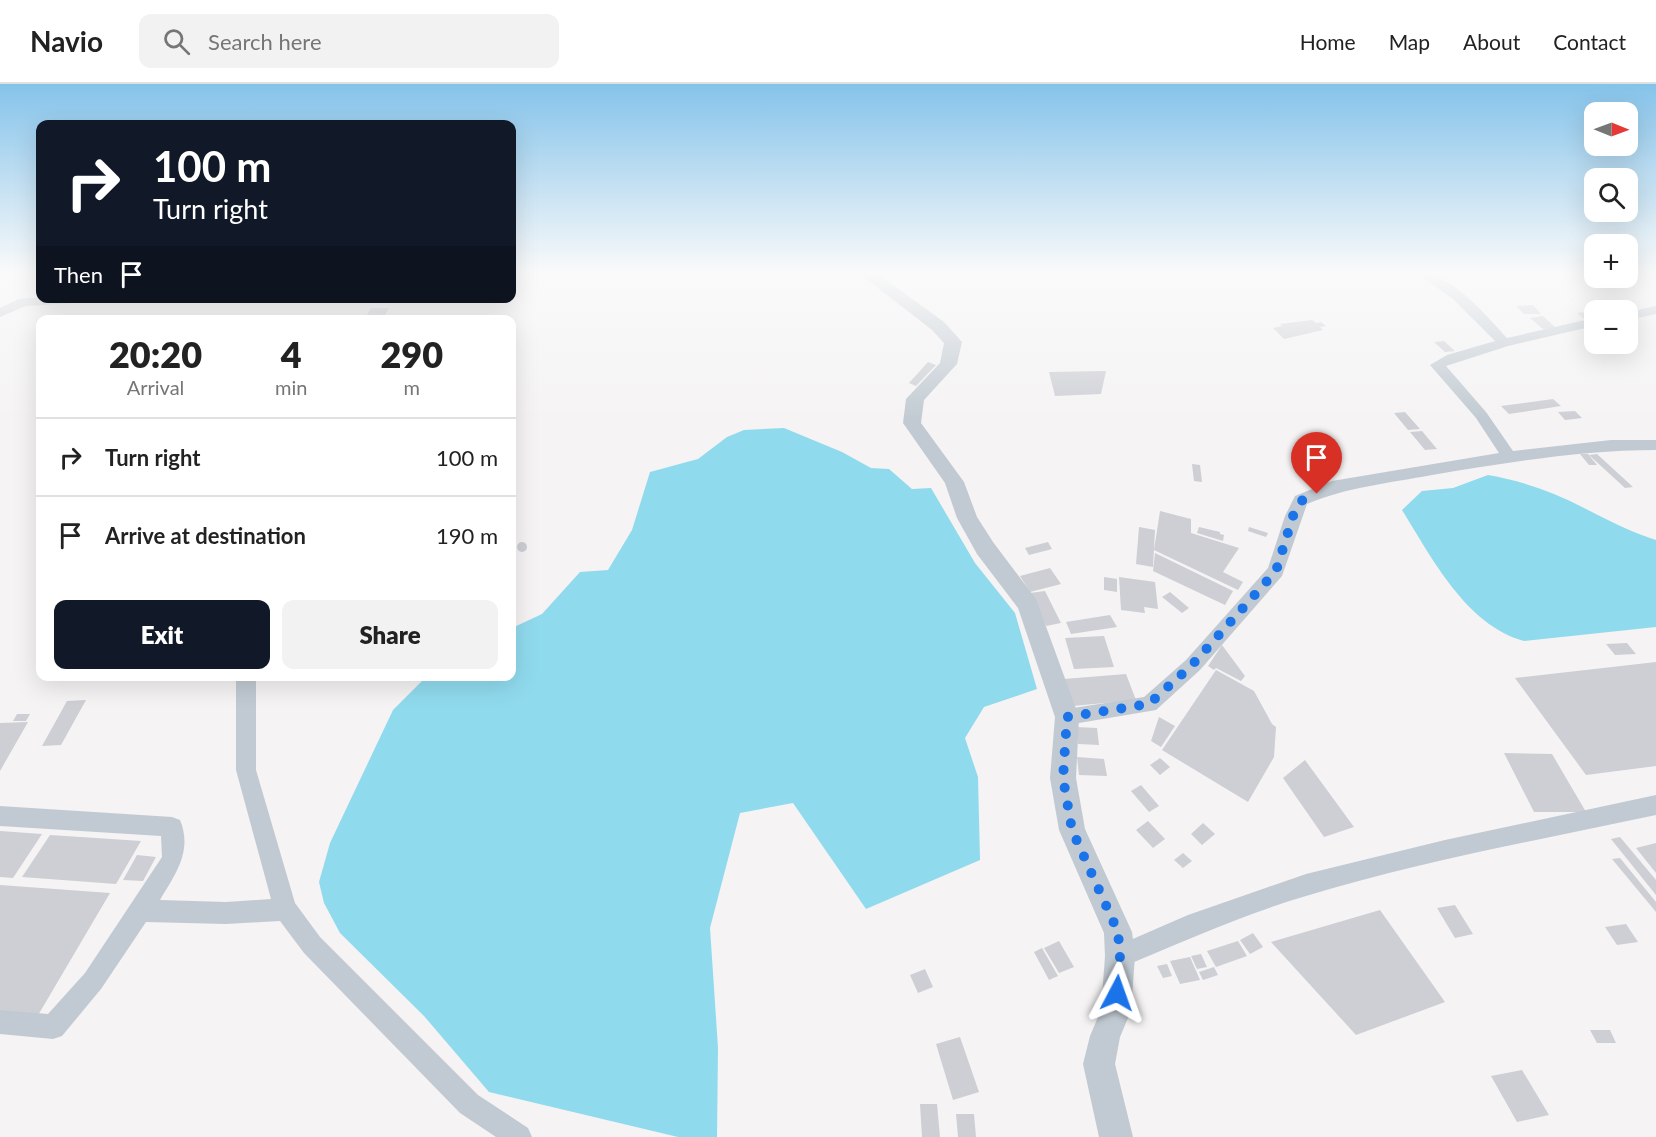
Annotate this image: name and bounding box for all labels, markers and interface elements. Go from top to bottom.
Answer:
search box [139,14,559,68]
text: Navio [30,24,103,58]
icon: search [160,25,193,58]
text: Search here [208,28,322,55]
text: Home [1300,29,1356,54]
text: Map [1389,29,1430,54]
text: About [1463,29,1520,54]
text: Contact [1553,29,1626,54]
north arrow [1584,102,1638,156]
map controls [1584,102,1638,354]
text: 100 m [153,141,271,191]
icon: right [54,144,132,222]
button: search [1584,168,1638,222]
text: Turn right [153,192,268,225]
button: + [1584,234,1638,288]
icon: arrive [115,258,148,291]
text: Then [54,261,103,288]
button: − [1584,300,1638,354]
text: 20:20 [109,332,202,376]
text: 4 [281,332,302,376]
text: 290 [380,332,443,376]
text: Arrival [127,375,184,399]
text: min [275,375,307,399]
text: m [403,375,420,399]
pin [1291,432,1342,494]
icon: right [54,441,87,474]
icon: arrive [1300,441,1333,474]
text: Turn right [105,444,200,471]
text: 100 m [436,444,498,471]
icon: arrive [54,519,87,552]
text: Arrive at destination [105,522,306,549]
text: 190 m [436,522,498,549]
button: Exit [54,600,270,669]
button: Share [282,600,498,669]
position arrow [1085,961,1149,1025]

